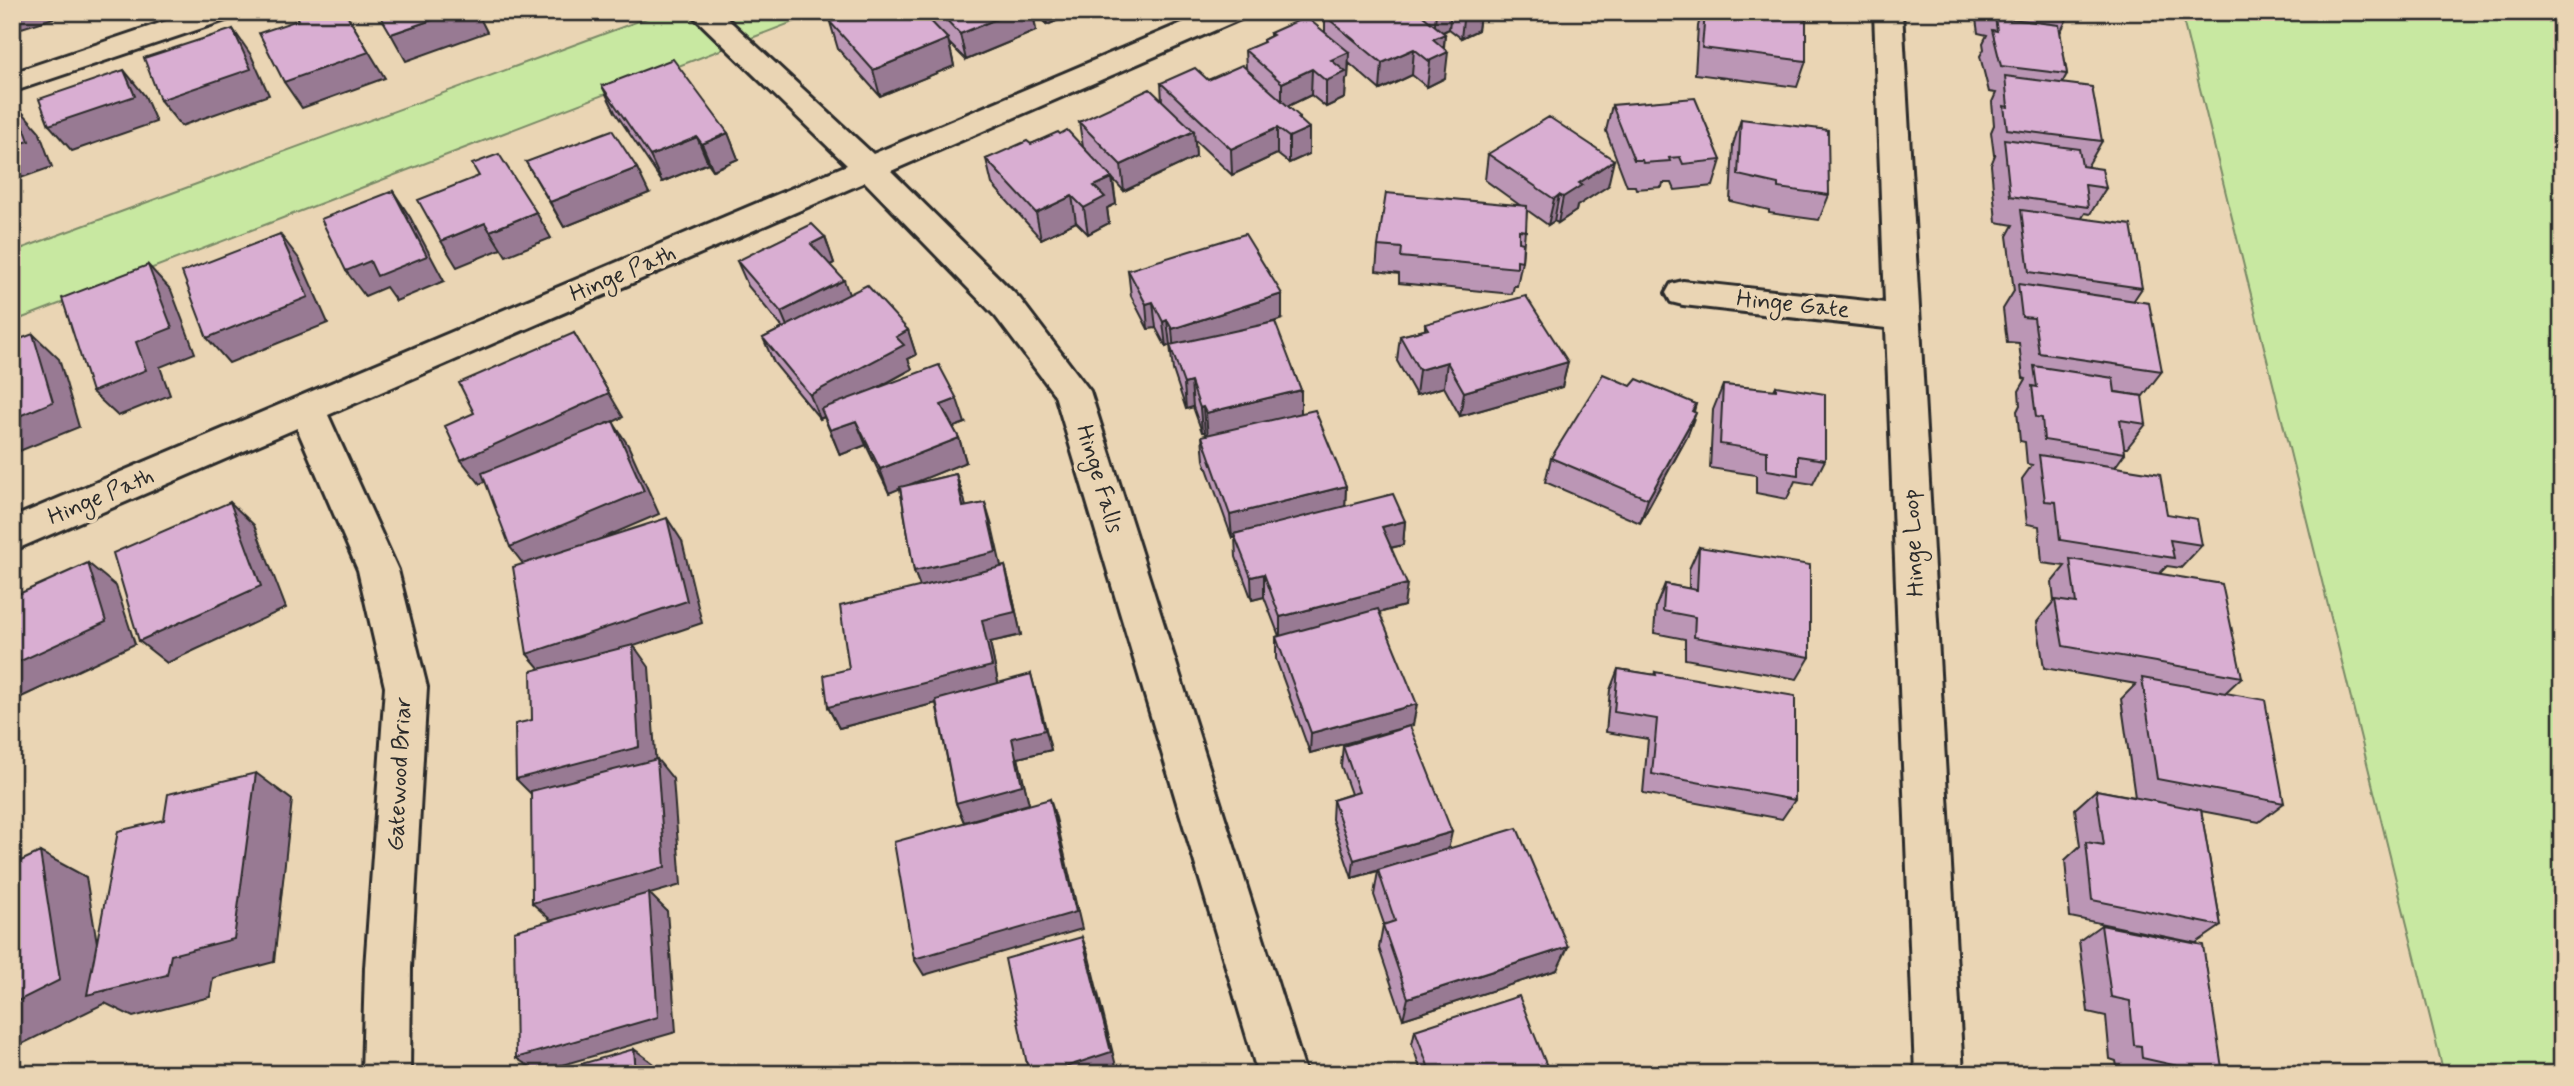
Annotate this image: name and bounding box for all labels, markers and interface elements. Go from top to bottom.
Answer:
street label: Hinge Path [565,238,682,312]
street label: Hinge Gate [1735,284,1851,328]
street label: Hinge Falls [1066,421,1130,538]
street label: Hinge Path [43,461,160,535]
street label: Hinge Loop [1896,488,1934,598]
street label: Gatewood Briar [380,696,420,852]

